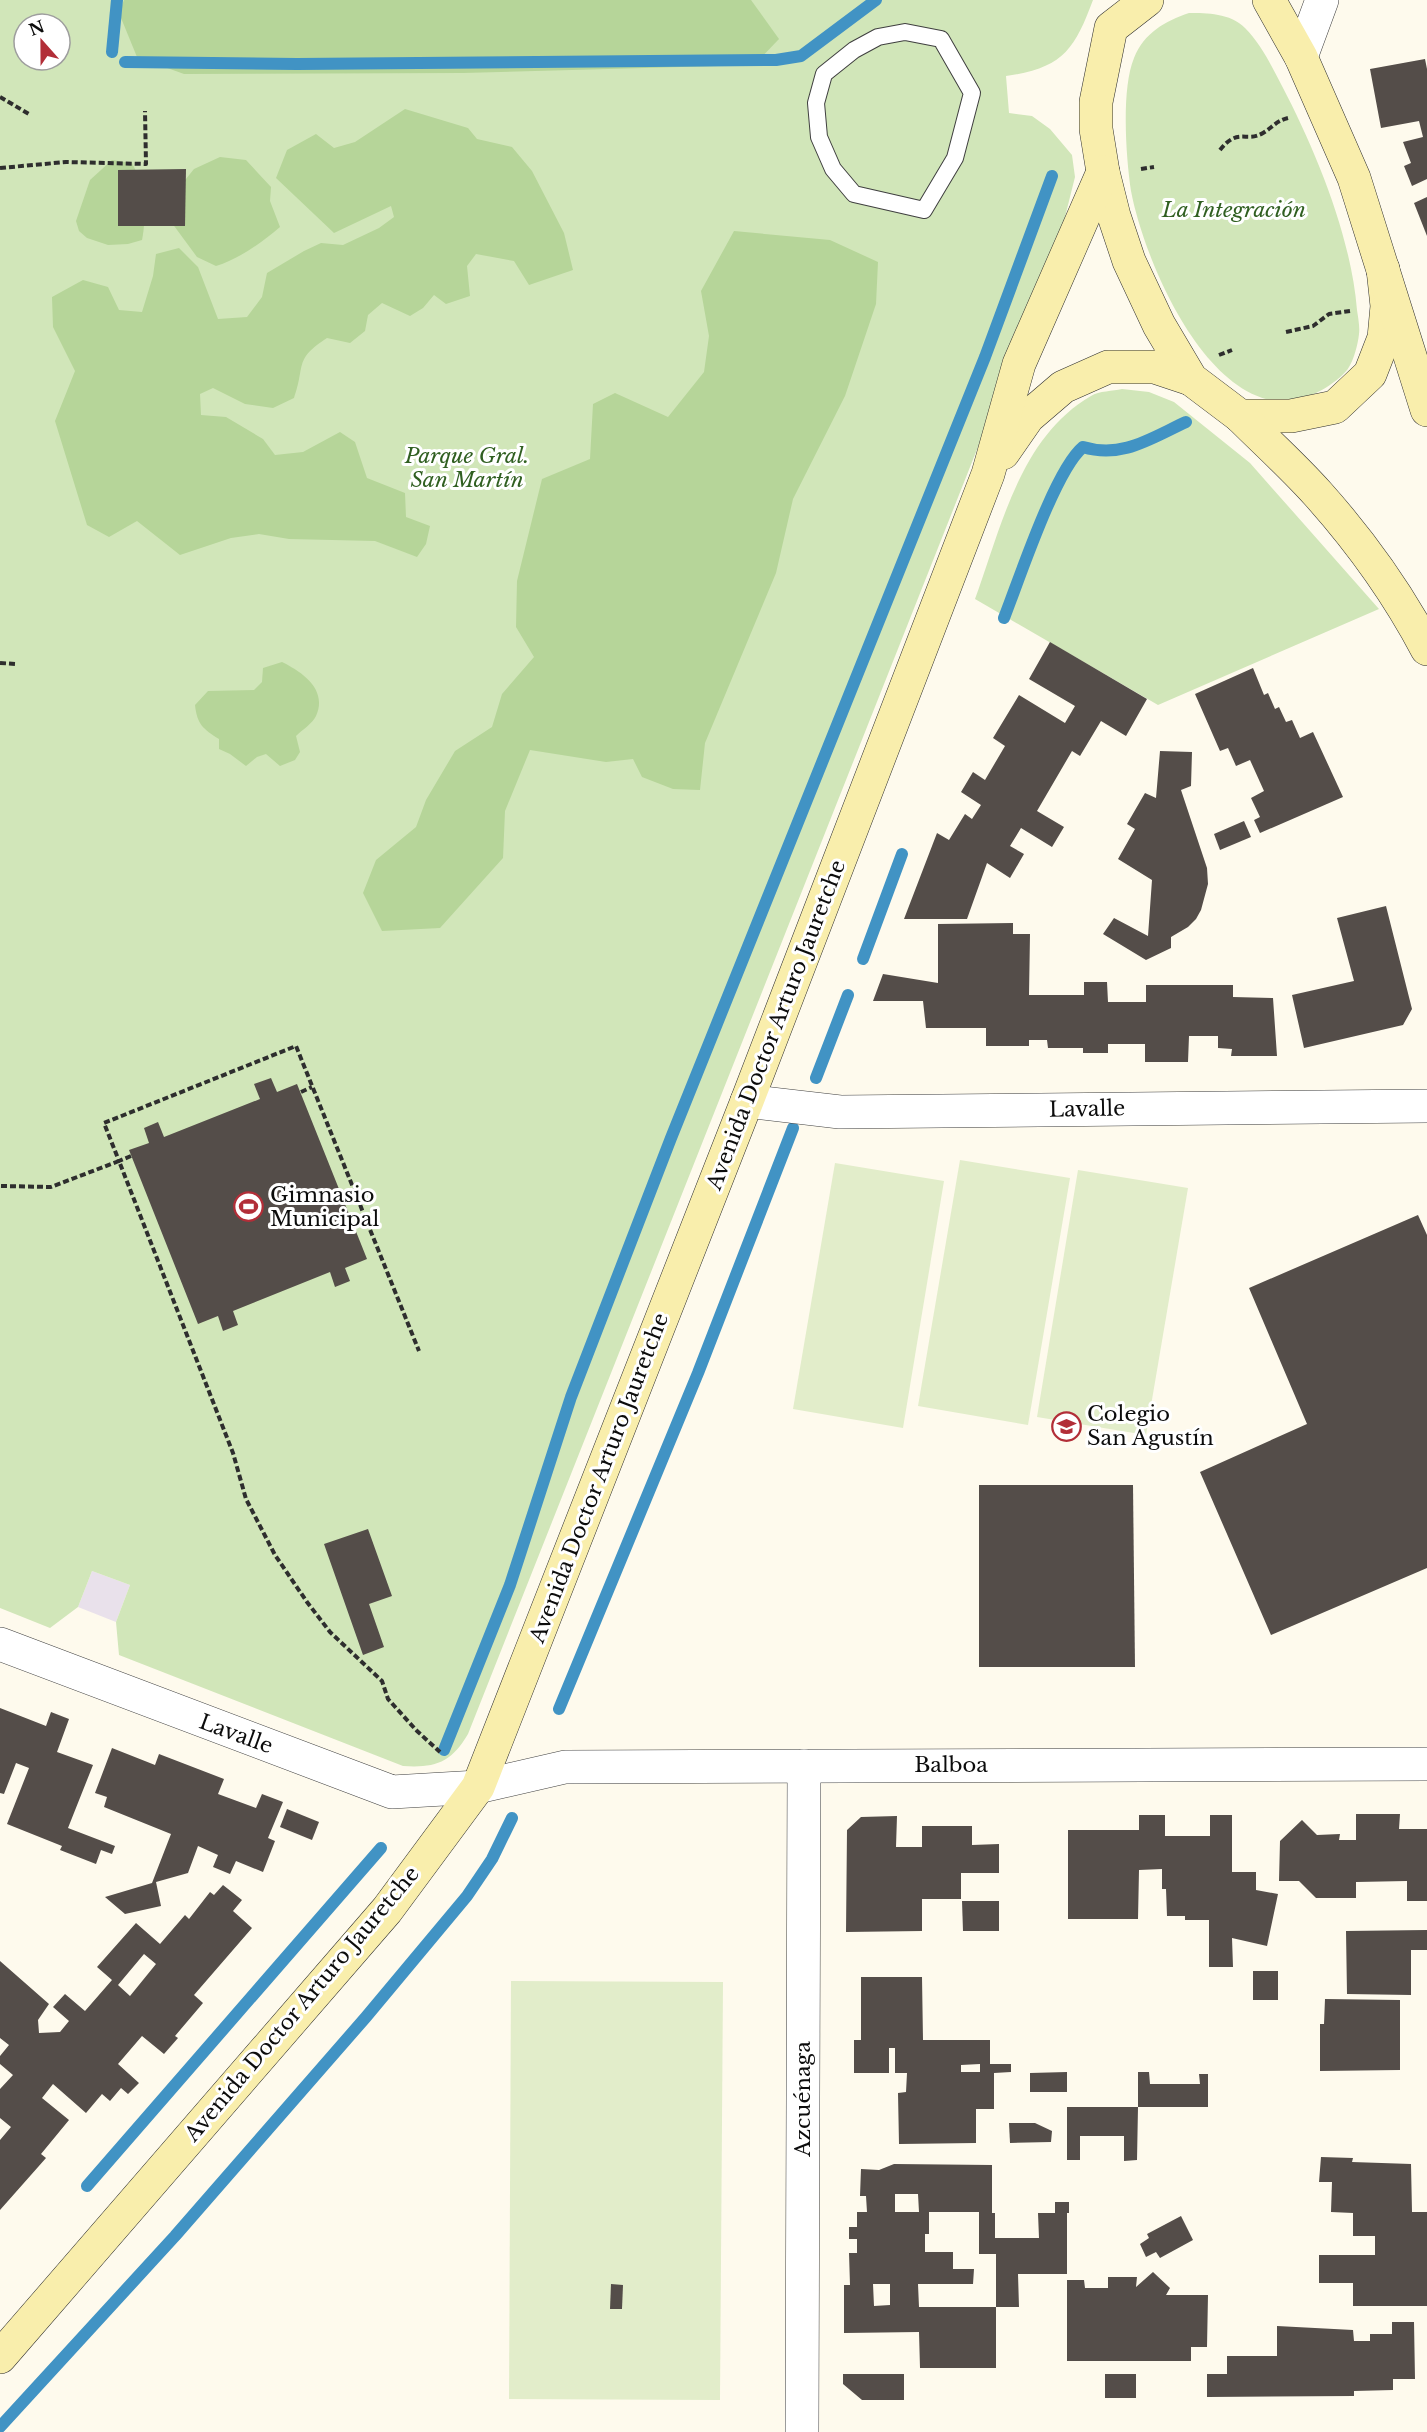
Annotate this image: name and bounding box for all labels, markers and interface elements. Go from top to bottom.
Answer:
north arrow [12,12,72,72]
text: N [26,16,47,40]
park label: La Integración [1161,197,1306,223]
park label: Parque Gral. San Martín [404,443,529,493]
street label: Avenida Doctor Arturo Jauretche [701,856,851,1194]
street label: Lavalle [1049,1095,1125,1123]
place label: Gimnasio Municipal [270,1182,379,1232]
sports icon: Gimnasio Municipal [233,1191,265,1223]
street label: Avenida Doctor Arturo Jauretche [524,1309,674,1647]
place label: Colegio San Agustín [1087,1401,1214,1451]
school or university icon: Colegio San Agustín [1050,1410,1082,1442]
street label: Lavalle [196,1709,276,1759]
street label: Balboa [914,1752,988,1778]
street label: Avenida Doctor Arturo Jauretche [179,1861,425,2148]
street label: Azcuénaga [790,2041,816,2158]

